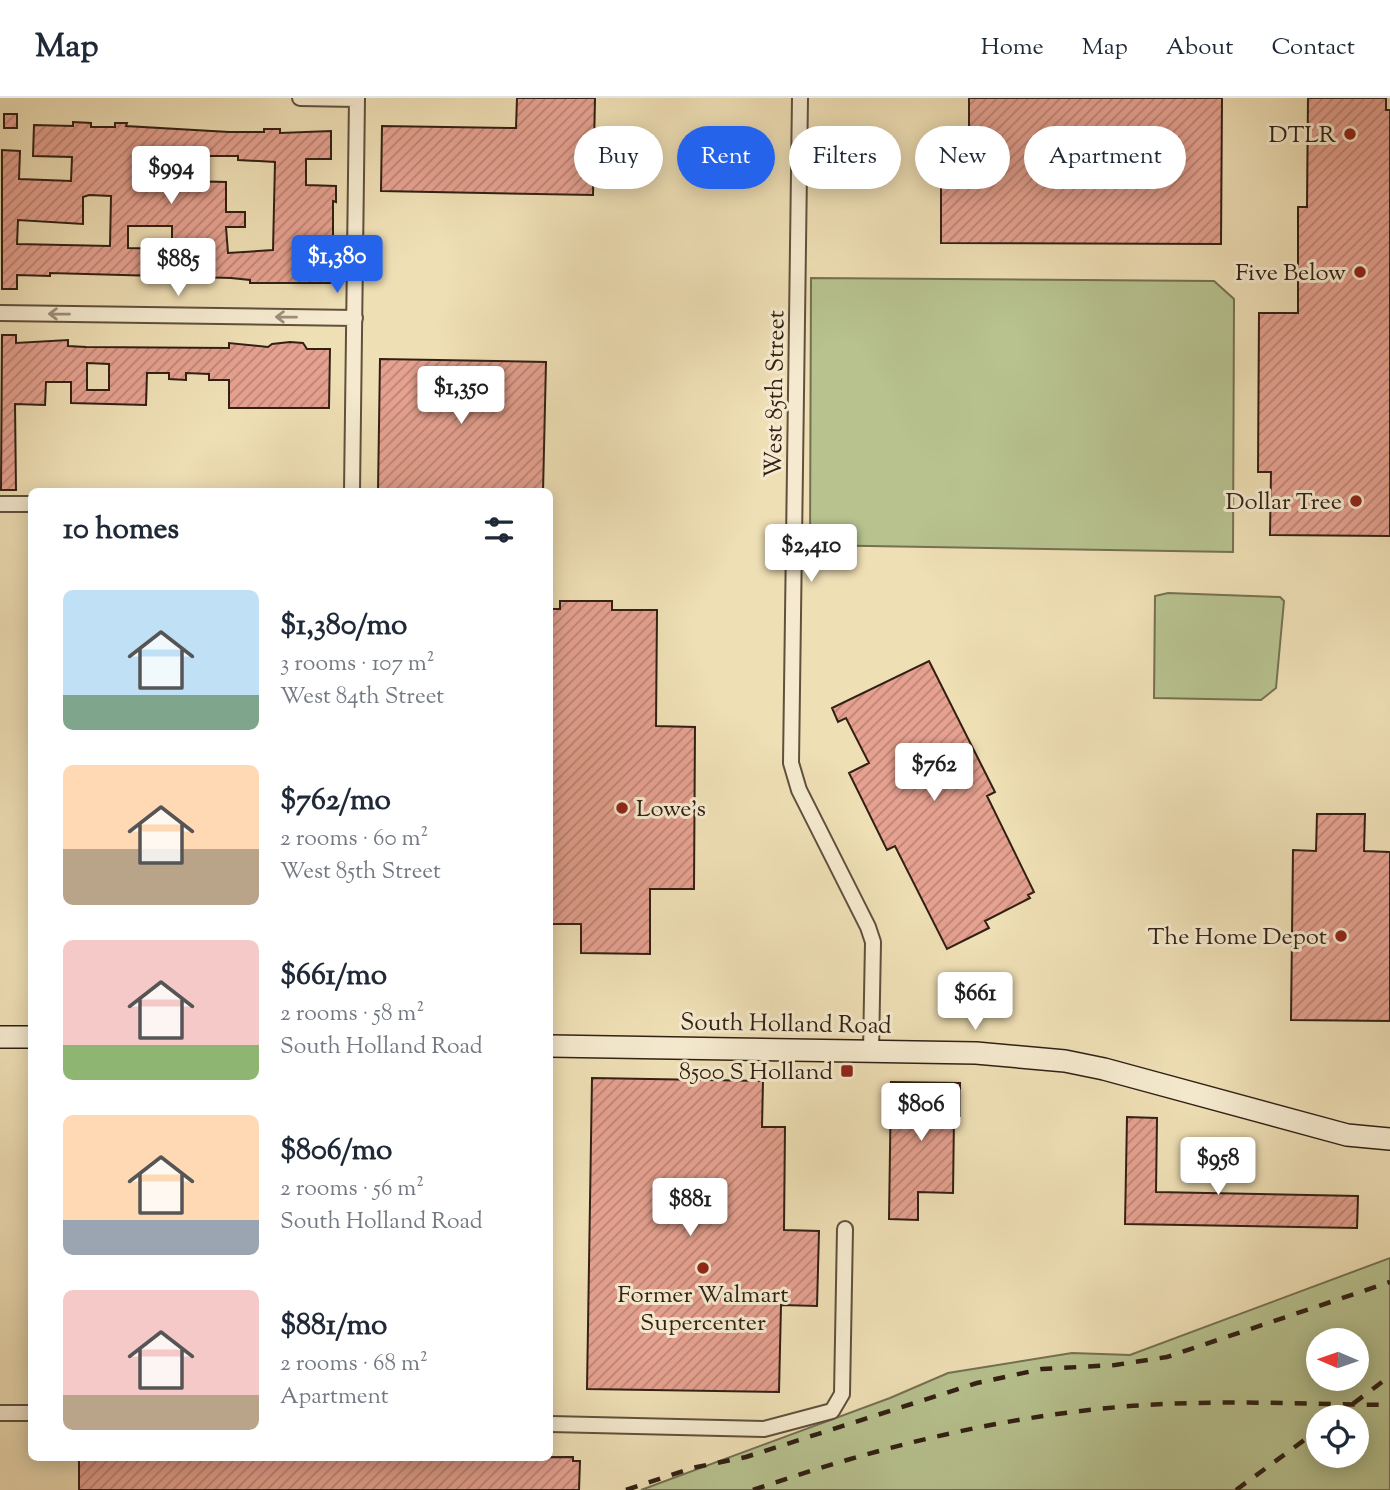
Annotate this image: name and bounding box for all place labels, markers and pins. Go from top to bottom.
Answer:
place label: DTLR [1268,119,1337,153]
marker: DTLR [1342,126,1358,142]
pin: $994 [130,146,212,206]
pin: $1,380 [280,236,394,295]
pin: $885 [137,238,219,298]
place label: Five Below [1235,257,1346,291]
marker: Five Below [1352,264,1368,280]
pin: $1,350 [404,366,518,426]
place label: Dollar Tree [1226,486,1342,520]
marker: Dollar Tree [1348,493,1364,509]
pin: $2,410 [754,524,868,584]
pin: $762 [893,744,975,803]
place label: Lowe's [636,793,706,827]
marker: Lowe's [614,800,630,816]
place label: The Home Depot [1147,921,1327,955]
marker: The Home Depot [1333,928,1349,944]
pin: $661 [934,972,1016,1032]
place label: 8500 S Holland [679,1056,833,1090]
marker: 8500 S Holland [839,1063,855,1079]
pin: $806 [880,1084,962,1143]
pin: $958 [1177,1138,1259,1197]
pin: $881 [649,1178,731,1238]
marker: Former Walmart Supercenter [695,1260,711,1276]
place label: Former Walmart Supercenter [618,1279,788,1341]

